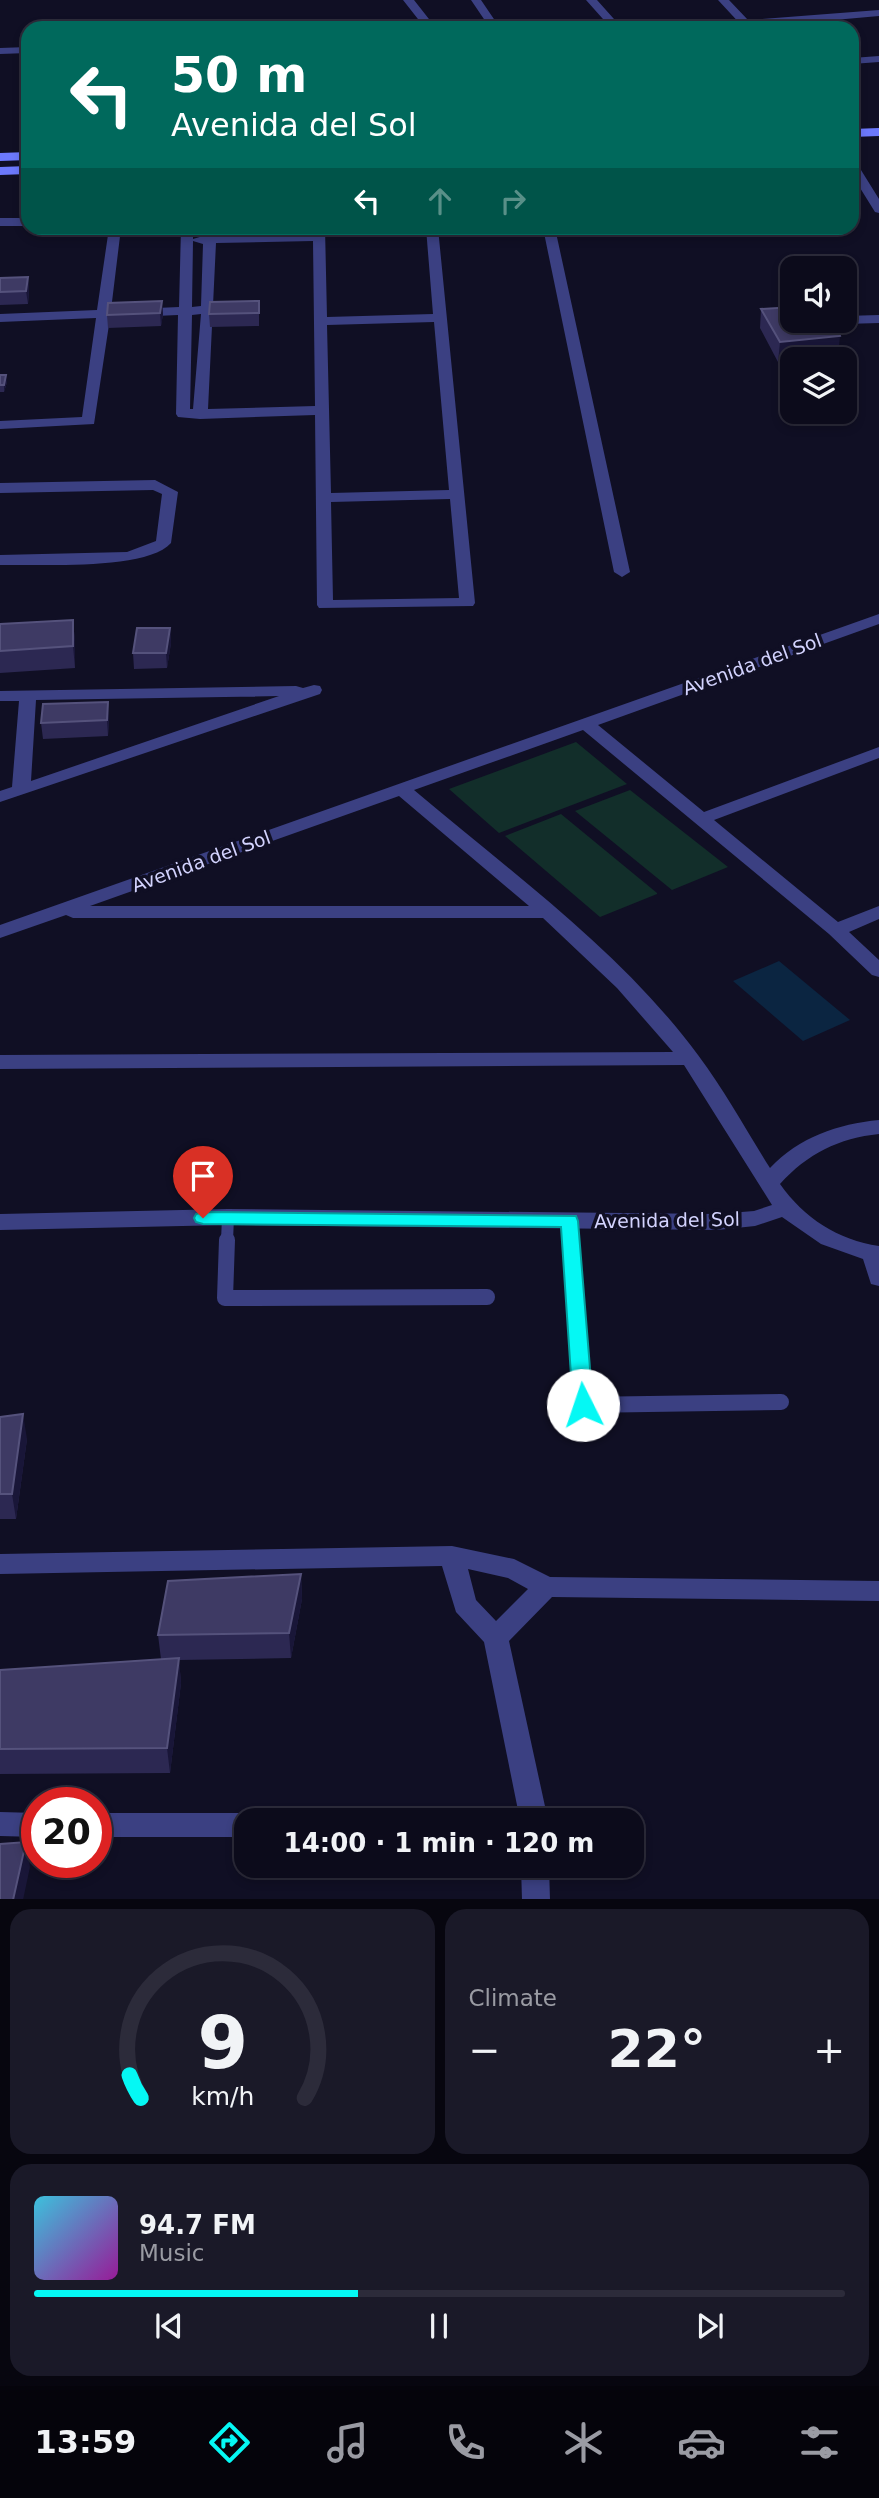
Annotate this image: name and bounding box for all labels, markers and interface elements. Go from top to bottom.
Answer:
text: 50 m [171,47,307,104]
icon: left [56,49,147,140]
text: Avenida del Sol [171,106,417,144]
icon: left [348,182,386,220]
icon: ahead [421,182,459,220]
icon: right [494,182,532,220]
map controls [780,256,857,424]
button: sound [780,256,857,333]
button: layers [780,347,857,424]
street label: Avenida del Sol [680,629,824,699]
street label: Avenida del Sol [129,826,273,896]
pin [173,1146,233,1218]
icon: arrive [184,1157,222,1195]
street label: Avenida del Sol [594,1208,740,1232]
position arrow [546,1368,620,1442]
speed limit sign: 20 [21,1787,112,1878]
text: 14:00 · 1 min · 120 m [284,1828,594,1858]
text: Climate [469,1985,557,2011]
text: 9 [197,2000,248,2085]
text: 22° [608,2019,706,2079]
text: − [469,2028,500,2072]
text: + [813,2028,845,2072]
text: km/h [191,2081,254,2110]
text: 94.7 FM [139,2210,256,2240]
text: Music [139,2240,204,2266]
icon: previous [150,2307,188,2345]
icon: pause [420,2307,458,2345]
icon: next [691,2307,729,2345]
icon: directions [205,2418,254,2467]
icon: music [323,2418,372,2467]
icon: phone [441,2418,490,2467]
icon: climate [559,2418,608,2467]
icon: car [677,2418,726,2467]
icon: filters [795,2418,844,2467]
text: 13:59 [35,2423,136,2461]

